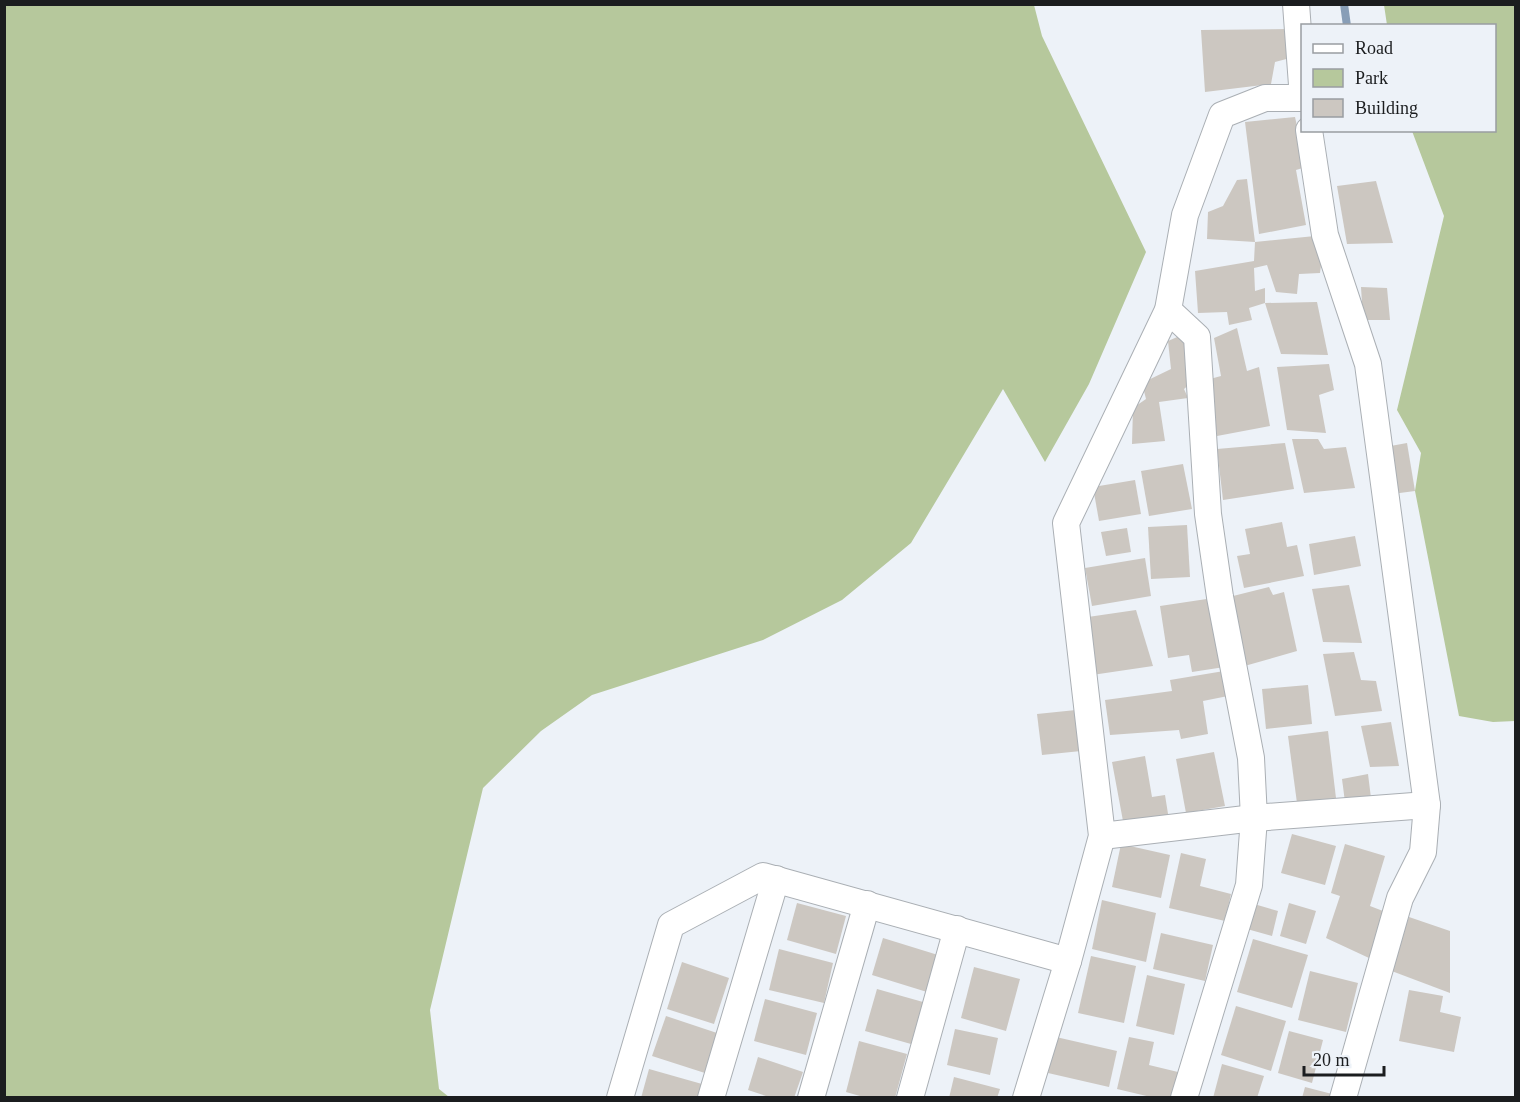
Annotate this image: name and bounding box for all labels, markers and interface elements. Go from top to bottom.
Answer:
legend [1301,24,1496,132]
text: Road [1355,38,1393,58]
text: Park [1355,68,1388,88]
text: Building [1355,98,1418,118]
scale bar [1304,1039,1384,1077]
text: 20 m [1313,1050,1350,1070]

